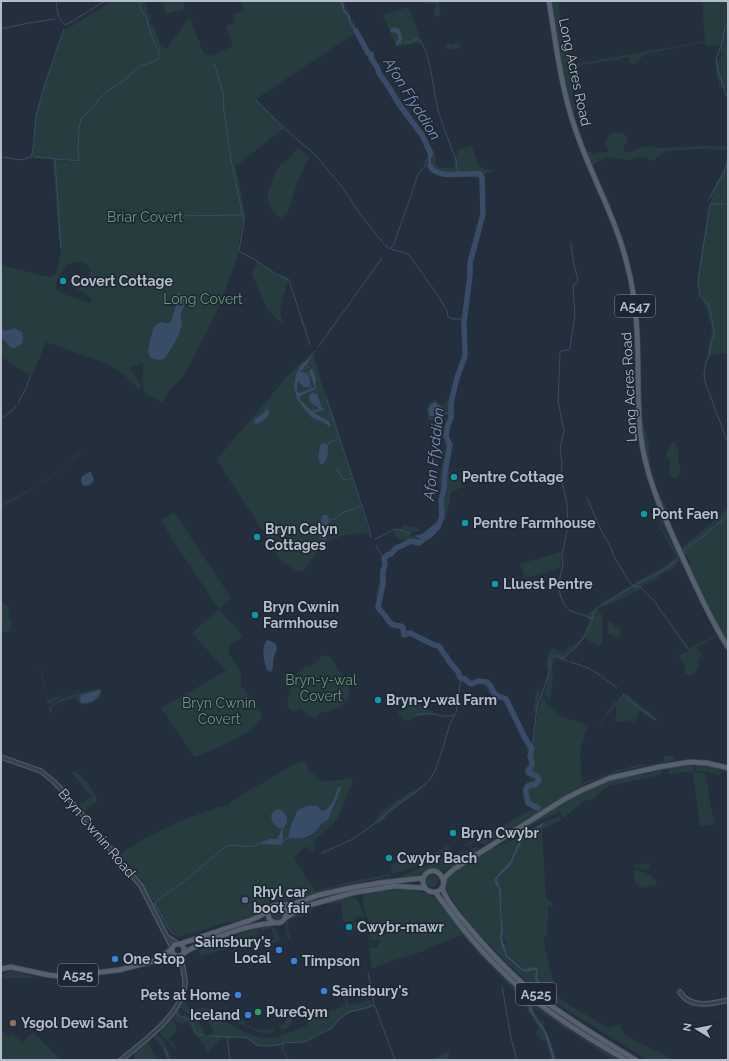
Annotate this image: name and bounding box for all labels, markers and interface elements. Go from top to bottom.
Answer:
street label: Long Acres Road [556,17,594,127]
water label: Afon Ffyddion [379,54,444,143]
park label: Briar Covert [107,209,183,225]
place label: Covert Cottage [71,273,173,289]
marker: Covert Cottage [58,276,68,286]
park label: Long Covert [163,291,243,307]
road number: A547 [615,295,655,317]
street label: Long Acres Road [618,332,640,442]
water label: Afon Ffyddion [420,407,448,502]
place label: Pentre Cottage [462,469,564,485]
marker: Pentre Cottage [449,472,459,482]
place label: Pont Faen [652,506,719,522]
marker: Pont Faen [639,509,649,519]
place label: Pentre Farmhouse [473,515,596,531]
marker: Pentre Farmhouse [460,518,470,528]
place label: Bryn Celyn Cottages [265,521,338,553]
marker: Bryn Celyn Cottages [252,532,262,542]
place label: Lluest Pentre [503,576,593,592]
marker: Lluest Pentre [490,579,500,589]
place label: Bryn Cwnin Farmhouse [263,599,339,631]
marker: Bryn Cwnin Farmhouse [250,610,260,620]
park label: Bryn-y-wal Covert [285,672,357,704]
place label: Bryn-y-wal Farm [386,692,497,708]
park label: Bryn Cwnin Covert [182,695,256,727]
marker: Bryn-y-wal Farm [373,695,383,705]
street label: Bryn Cwnin Road [55,785,139,881]
place label: Bryn Cwybr [461,825,539,841]
marker: Bryn Cwybr [448,828,458,838]
place label: Cwybr Bach [397,850,477,866]
marker: Cwybr Bach [384,853,394,863]
place label: Rhyl car boot fair [253,884,310,916]
marker: Rhyl car boot fair [240,895,250,905]
place label: Cwybr-mawr [357,919,444,935]
marker: Cwybr-mawr [344,922,354,932]
place label: Sainsbury's Local [195,934,272,966]
marker: Sainsbury's Local [274,945,284,955]
place label: One Stop [123,951,185,967]
place label: Timpson [302,953,360,969]
marker: One Stop [110,954,120,964]
marker: Timpson [289,956,299,966]
road number: A525 [58,964,98,986]
place label: Sainsbury's [332,983,408,999]
road number: A525 [516,983,556,1005]
marker: Sainsbury's [319,986,329,996]
place label: Pets at Home [141,987,231,1003]
marker: Pets at Home [233,990,243,1000]
place label: PureGym [266,1004,328,1020]
place label: Iceland [190,1007,240,1023]
marker: PureGym [253,1007,263,1017]
north arrow [677,1009,717,1049]
marker: Iceland [243,1010,253,1020]
place label: Ysgol Dewi Sant [21,1015,129,1031]
marker: Ysgol Dewi Sant [8,1018,18,1028]
text: N [681,1022,695,1033]

